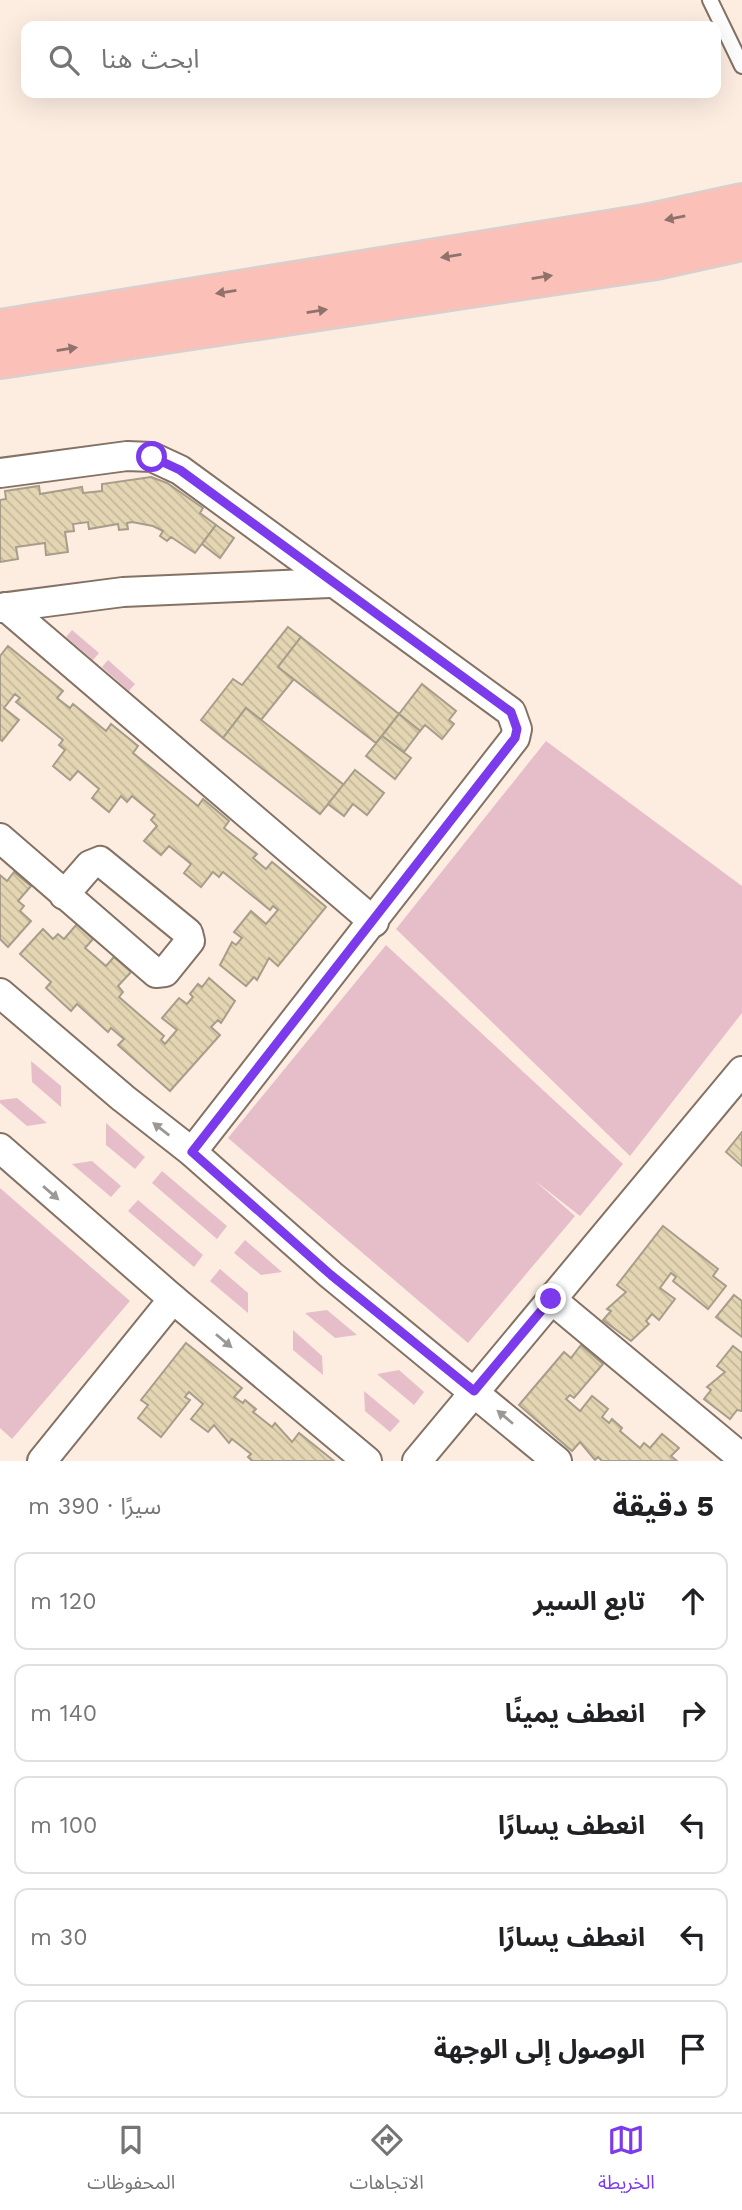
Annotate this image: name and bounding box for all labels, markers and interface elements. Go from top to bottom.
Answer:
search box [21,21,721,98]
icon: search [45,41,83,79]
text: ابحث هنا [101,44,199,74]
one-way arrow [664,212,686,223]
one-way arrow [440,251,462,262]
one-way arrow [531,272,553,283]
one-way arrow [215,287,237,298]
one-way arrow [306,305,328,316]
one-way arrow [57,343,79,354]
route start [136,441,167,472]
one-way arrow [153,1122,171,1137]
one-way arrow [43,1185,60,1200]
route end [535,1283,566,1314]
one-way arrow [215,1333,232,1348]
one-way arrow [496,1410,513,1425]
text: 5 دقيقة [612,1488,714,1523]
text: سيرًا · 390 m [28,1493,161,1520]
icon: ahead [674,1582,712,1620]
text: تابع السير [533,1586,645,1616]
text: 120 m [30,1588,96,1615]
icon: right [674,1694,712,1732]
text: انعطف يمينًا [505,1698,645,1728]
text: 140 m [30,1700,97,1727]
icon: left [674,1806,712,1844]
text: انعطف يسارًا [498,1810,645,1840]
text: 100 m [30,1812,97,1839]
icon: left [674,1918,712,1956]
text: انعطف يسارًا [498,1922,645,1952]
text: 30 m [30,1924,87,1951]
icon: arrive [674,2030,712,2068]
text: الوصول إلى الوجهة [434,2034,645,2064]
tab: المحفوظات [87,2121,175,2203]
tab: الاتجاهات [350,2121,424,2203]
tab: الخريطة [598,2121,655,2203]

